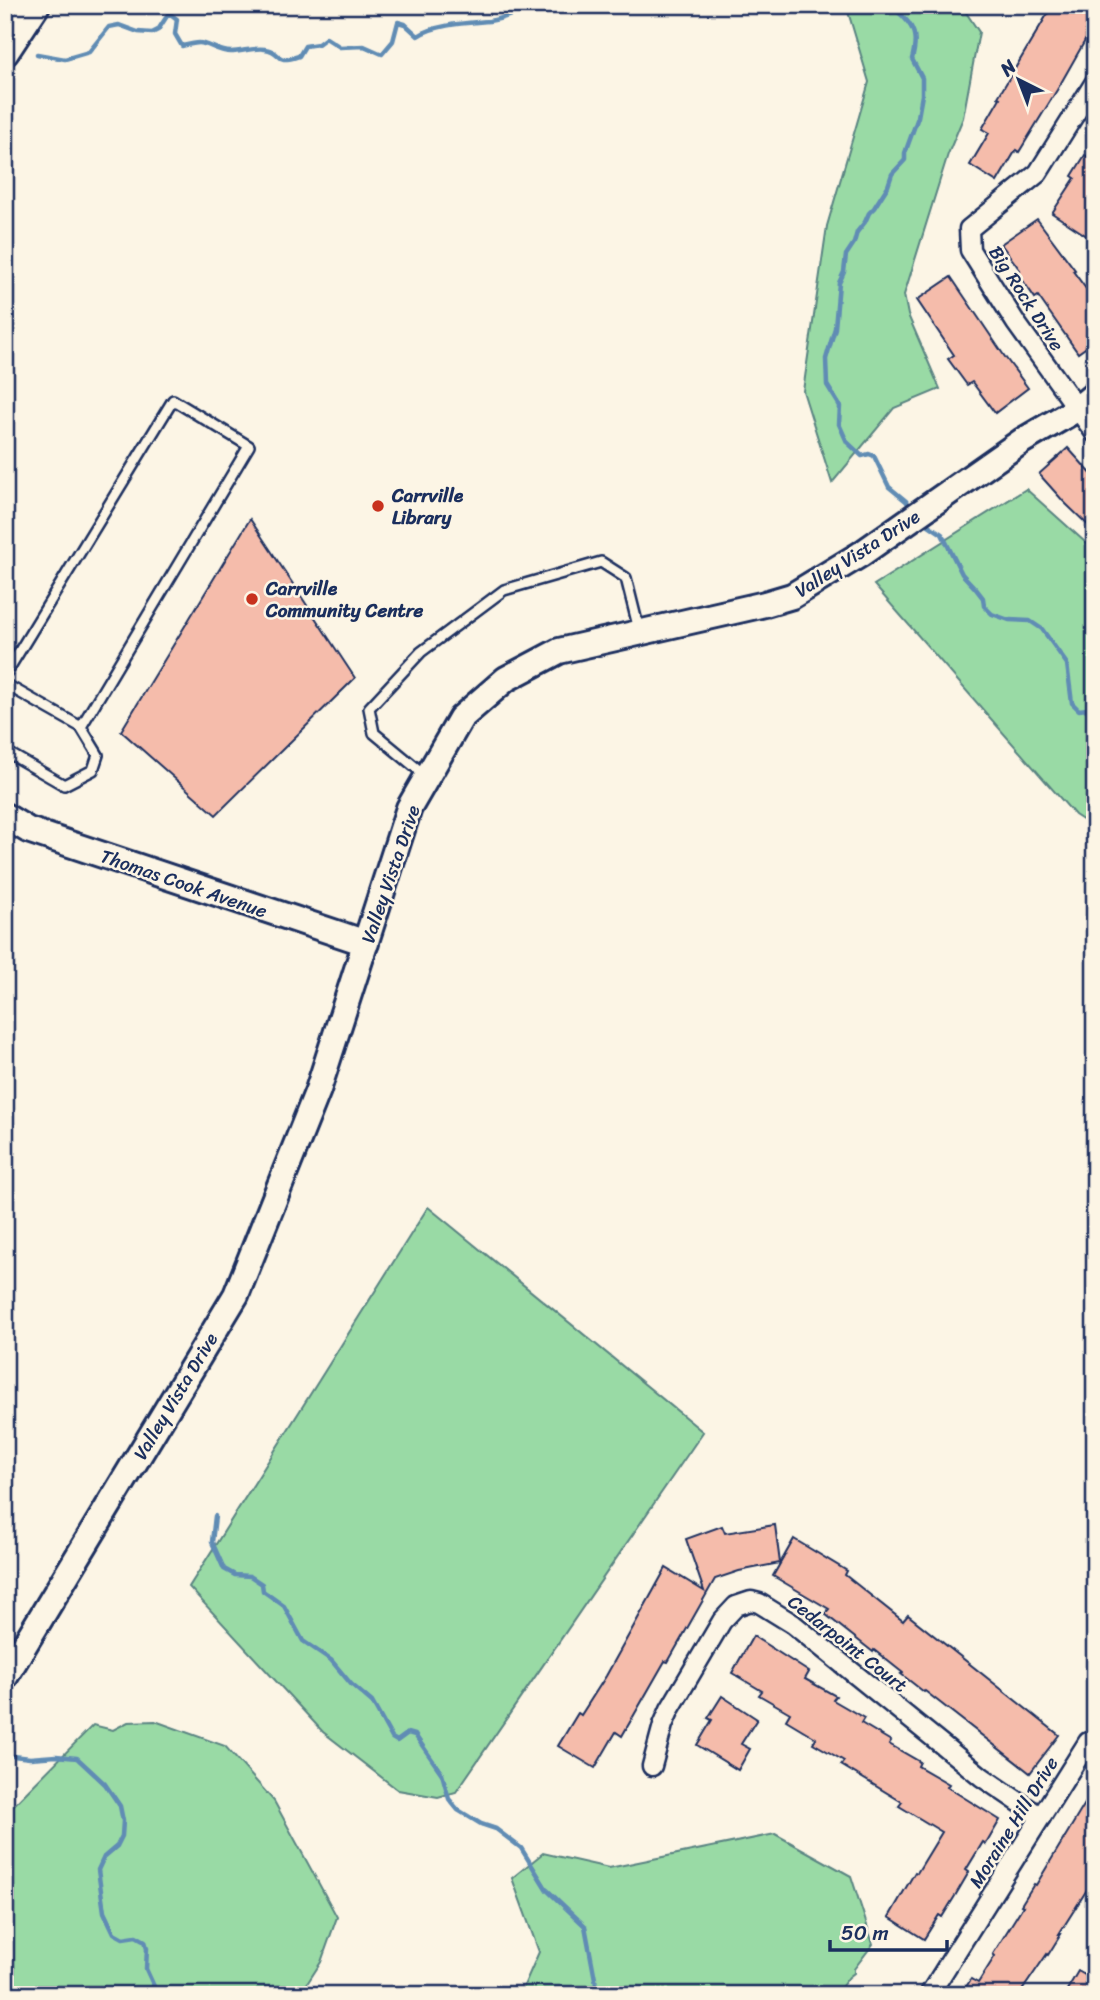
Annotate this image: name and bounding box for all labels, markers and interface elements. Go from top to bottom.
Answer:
north arrow [984,46,1054,116]
text: N [991,51,1025,85]
street label: Big Rock Drive [980,239,1073,358]
place label: Carrville Library [391,479,464,534]
marker: Carrville Library [370,498,386,514]
street label: Valley Vista Drive [788,500,927,606]
place label: Carrville Community Centre [265,572,424,627]
marker: Carrville Community Centre [244,591,260,607]
street label: Valley Vista Drive [351,801,430,948]
street label: Thomas Cook Avenue [96,839,272,928]
street label: Valley Vista Drive [124,1326,227,1466]
street label: Cedarpoint Court [780,1586,915,1701]
street label: Moraine Hill Drive [960,1750,1067,1895]
scale bar [830,1909,948,1953]
text: 50 m [841,1914,889,1952]

